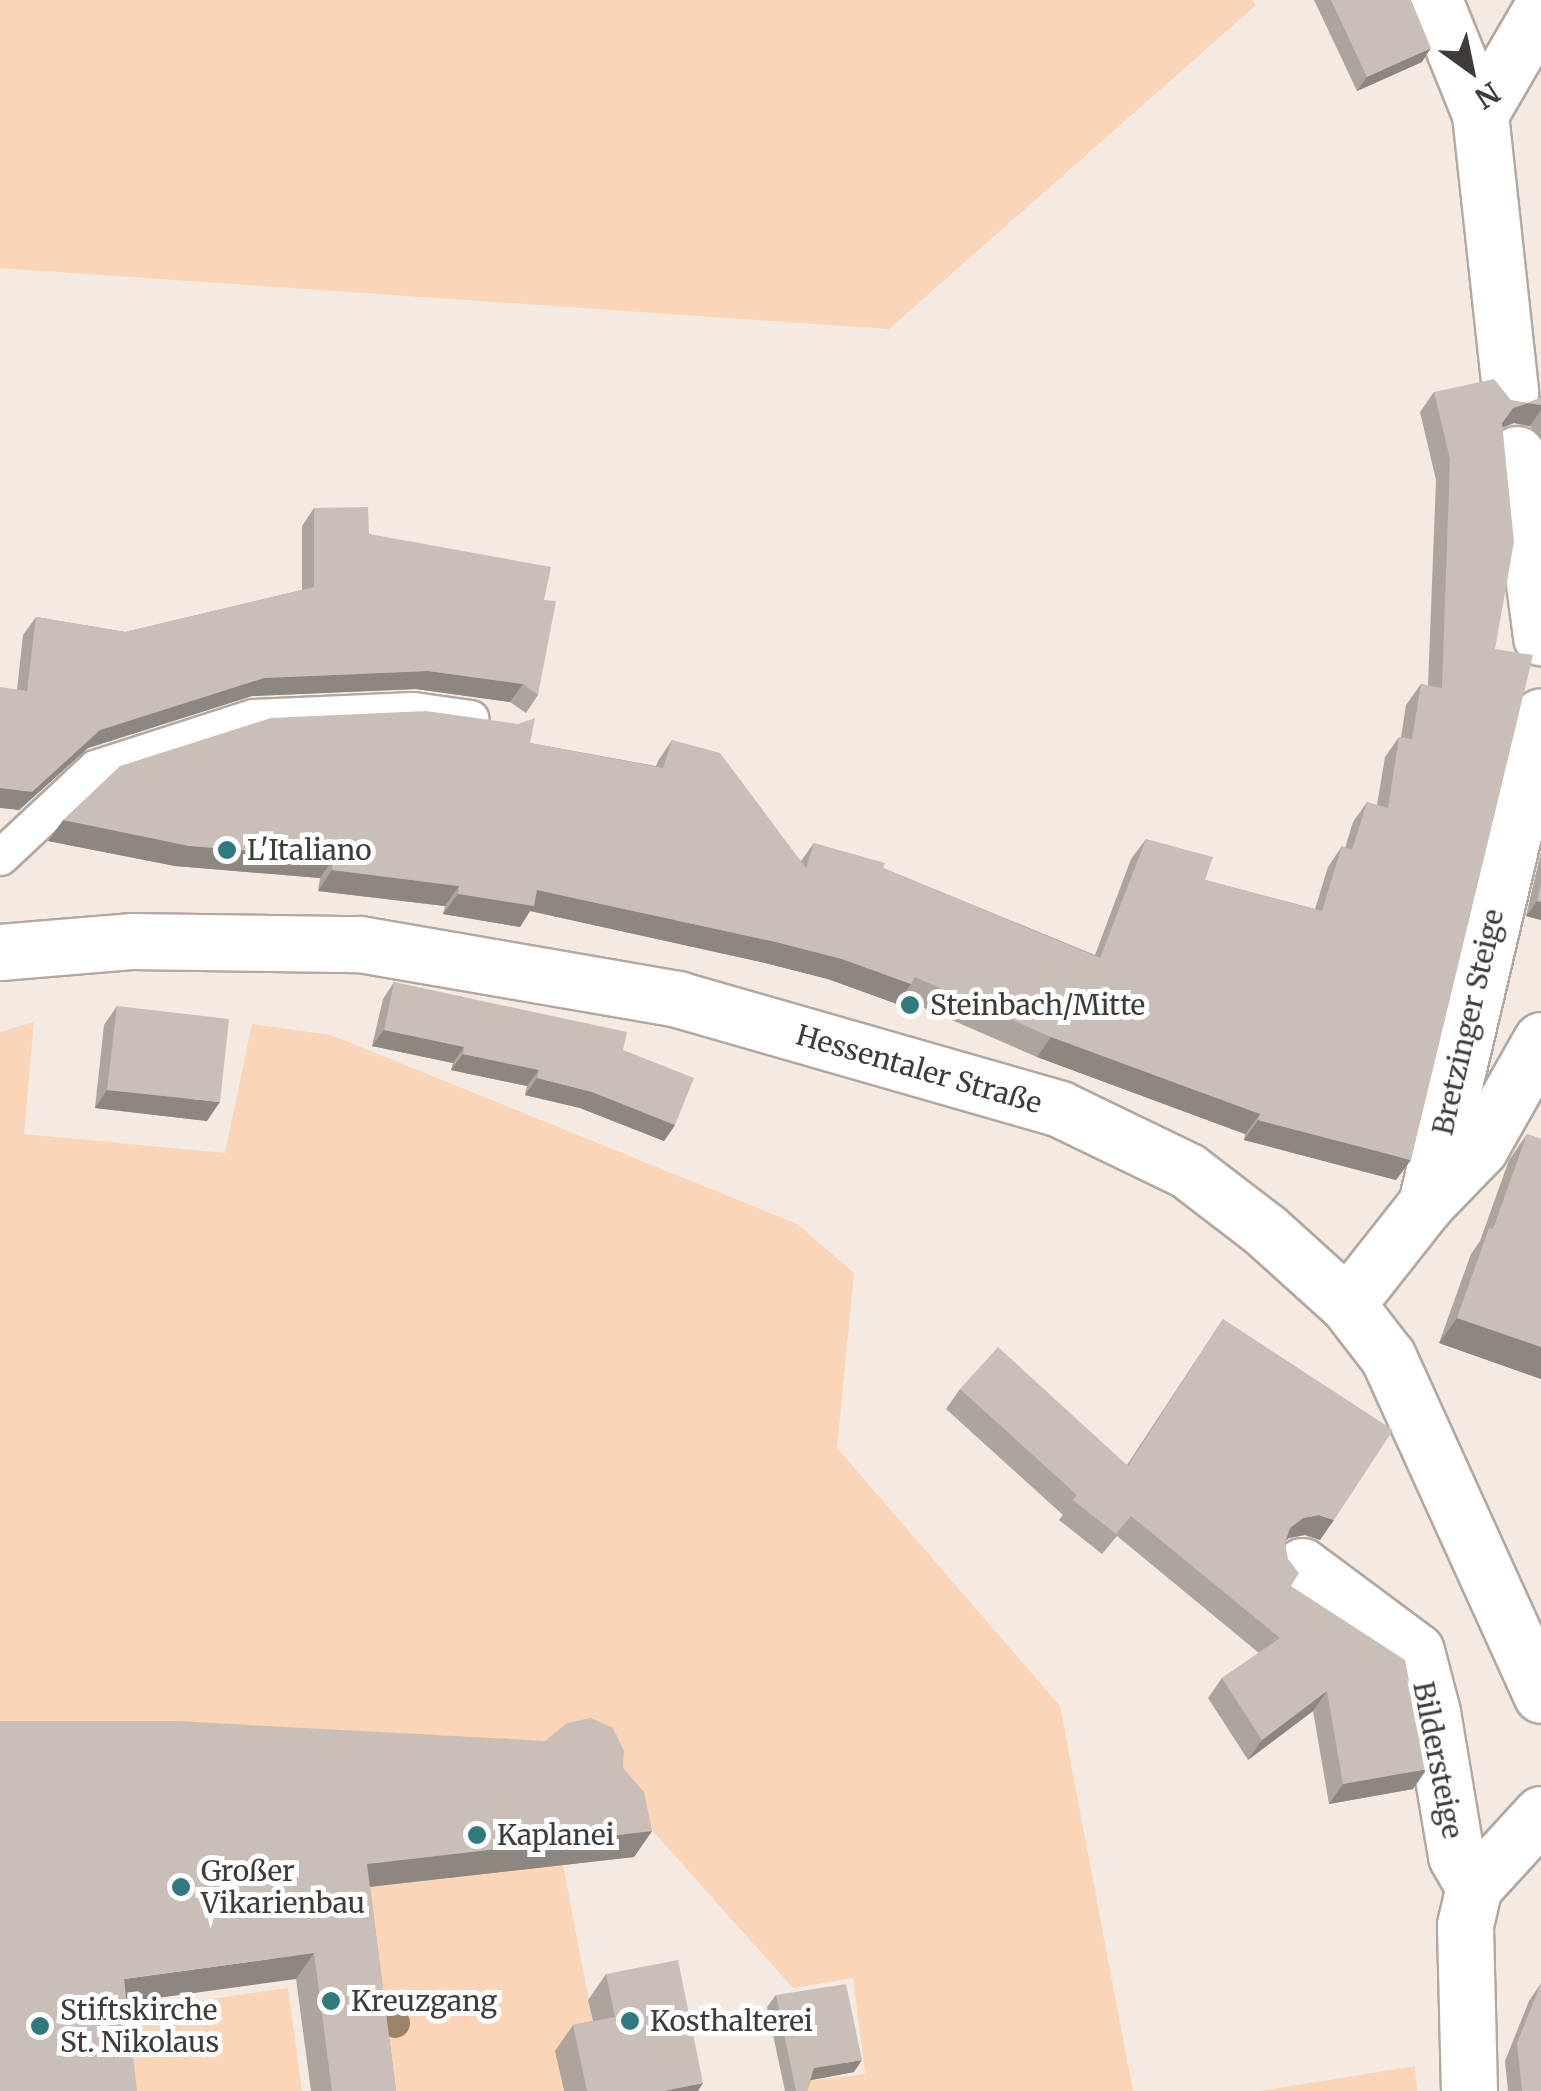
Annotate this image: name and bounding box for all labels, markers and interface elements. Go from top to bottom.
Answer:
north arrow [1421,20,1521,120]
text: N [1468,74,1506,116]
place label: L'Italiano [247,833,372,867]
marker: L'Italiano [216,839,238,861]
street label: Bretzinger Steige [1426,906,1510,1138]
place label: Steinbach/Mitte [930,988,1145,1022]
marker: Steinbach/Mitte [899,994,921,1016]
street label: Hessentaler Straße [792,1018,1046,1120]
street label: Bildersteige [1406,1679,1470,1841]
place label: Kaplanei [497,1818,615,1852]
marker: Kaplanei [466,1824,488,1846]
place label: Großer Vikarienbau [201,1854,365,1920]
marker: Großer Vikarienbau [170,1876,192,1898]
place label: Kreuzgang [351,1984,497,2018]
marker: Kreuzgang [320,1990,342,2012]
place label: Stiftskirche St. Nikolaus [60,1993,219,2059]
place label: Kosthalterei [650,2004,813,2038]
marker: Kosthalterei [619,2010,641,2032]
marker: Stiftskirche St. Nikolaus [29,2015,51,2037]

